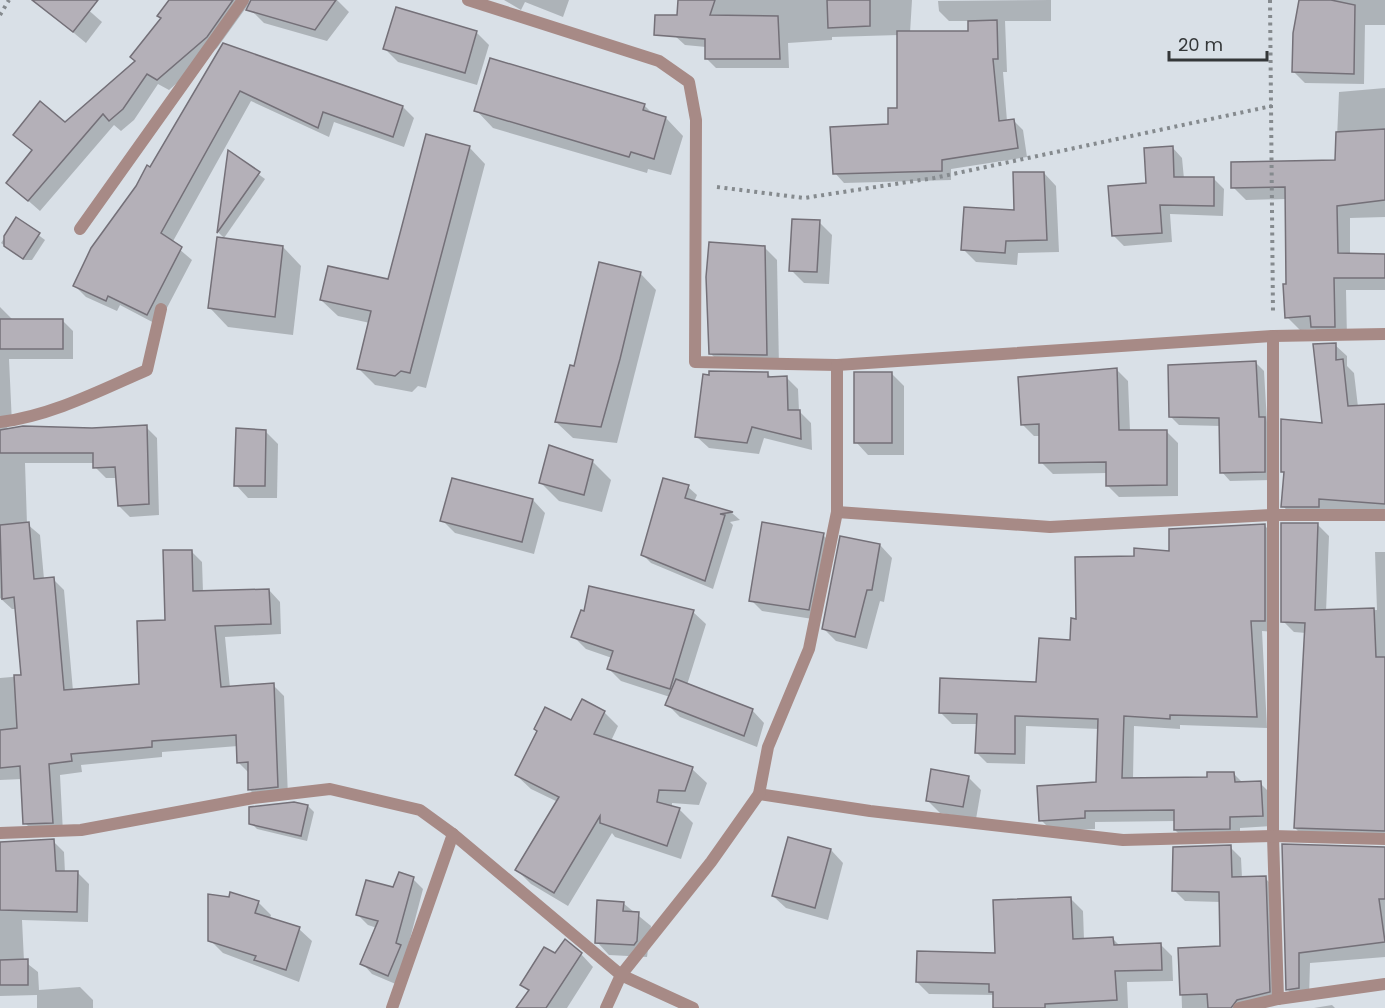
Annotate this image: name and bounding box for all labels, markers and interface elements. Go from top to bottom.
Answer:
scale bar [1169,24,1266,62]
text: 20 m [1178,32,1223,57]

